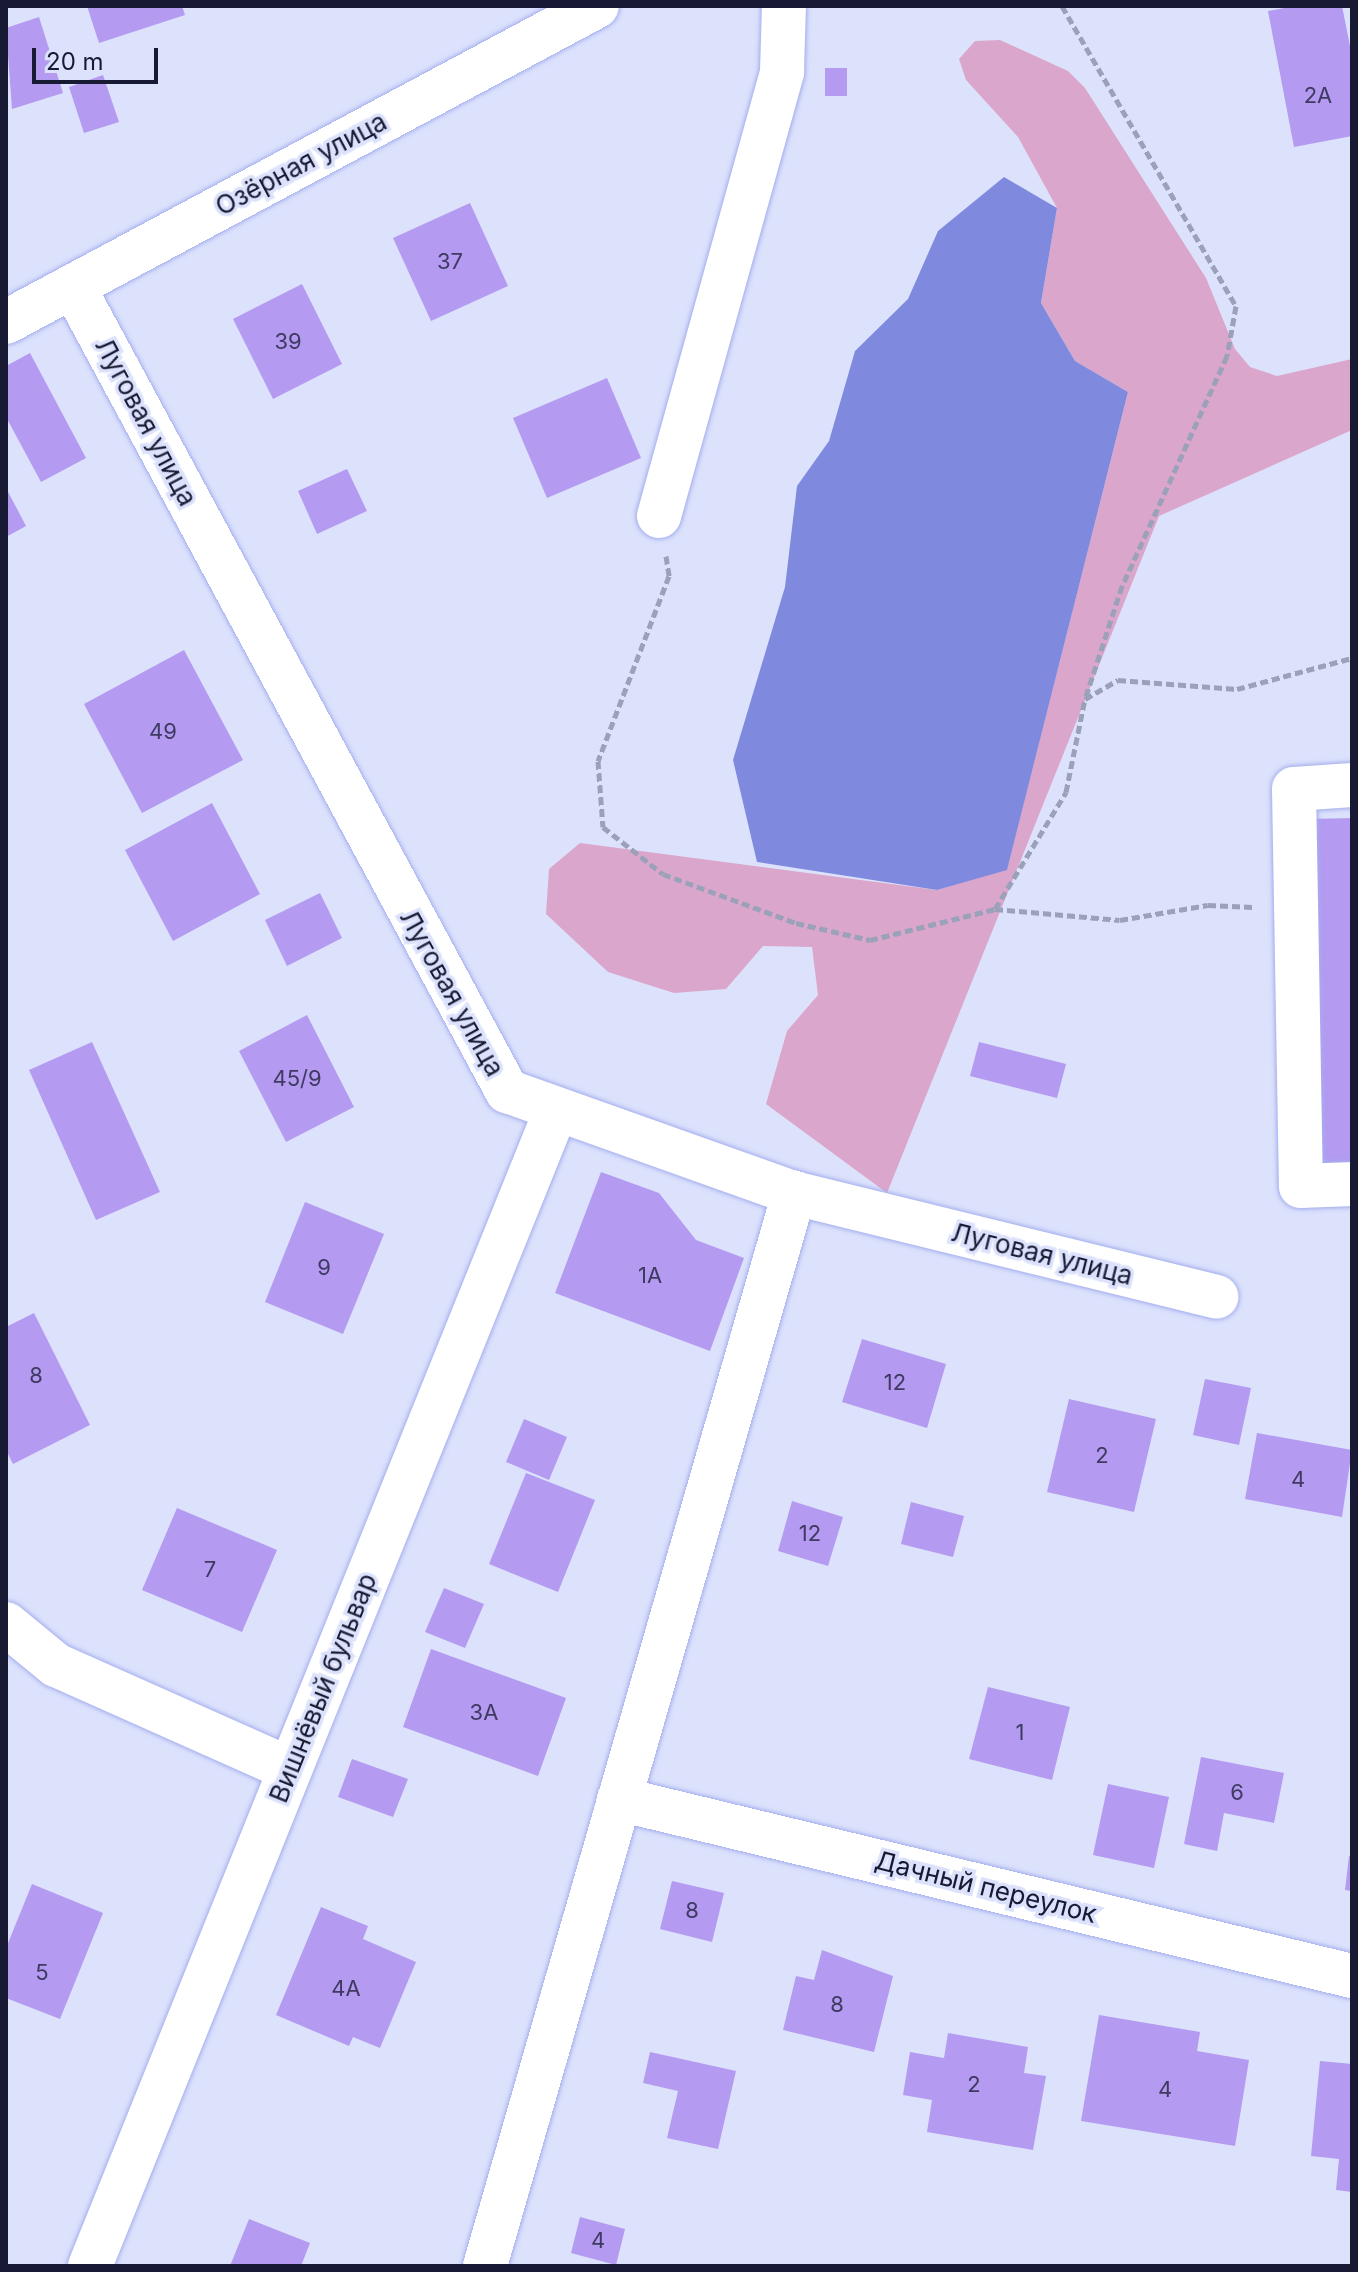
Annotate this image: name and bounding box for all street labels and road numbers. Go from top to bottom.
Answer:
street label: Озёрная улица [210,106,392,222]
street label: Луговая улица [89,333,203,511]
street label: Луговая улица [393,904,511,1082]
street label: Луговая улица [948,1216,1136,1292]
street label: Вишнёвый бульвар [263,1569,383,1807]
street label: Дачный переулок [872,1844,1100,1930]

